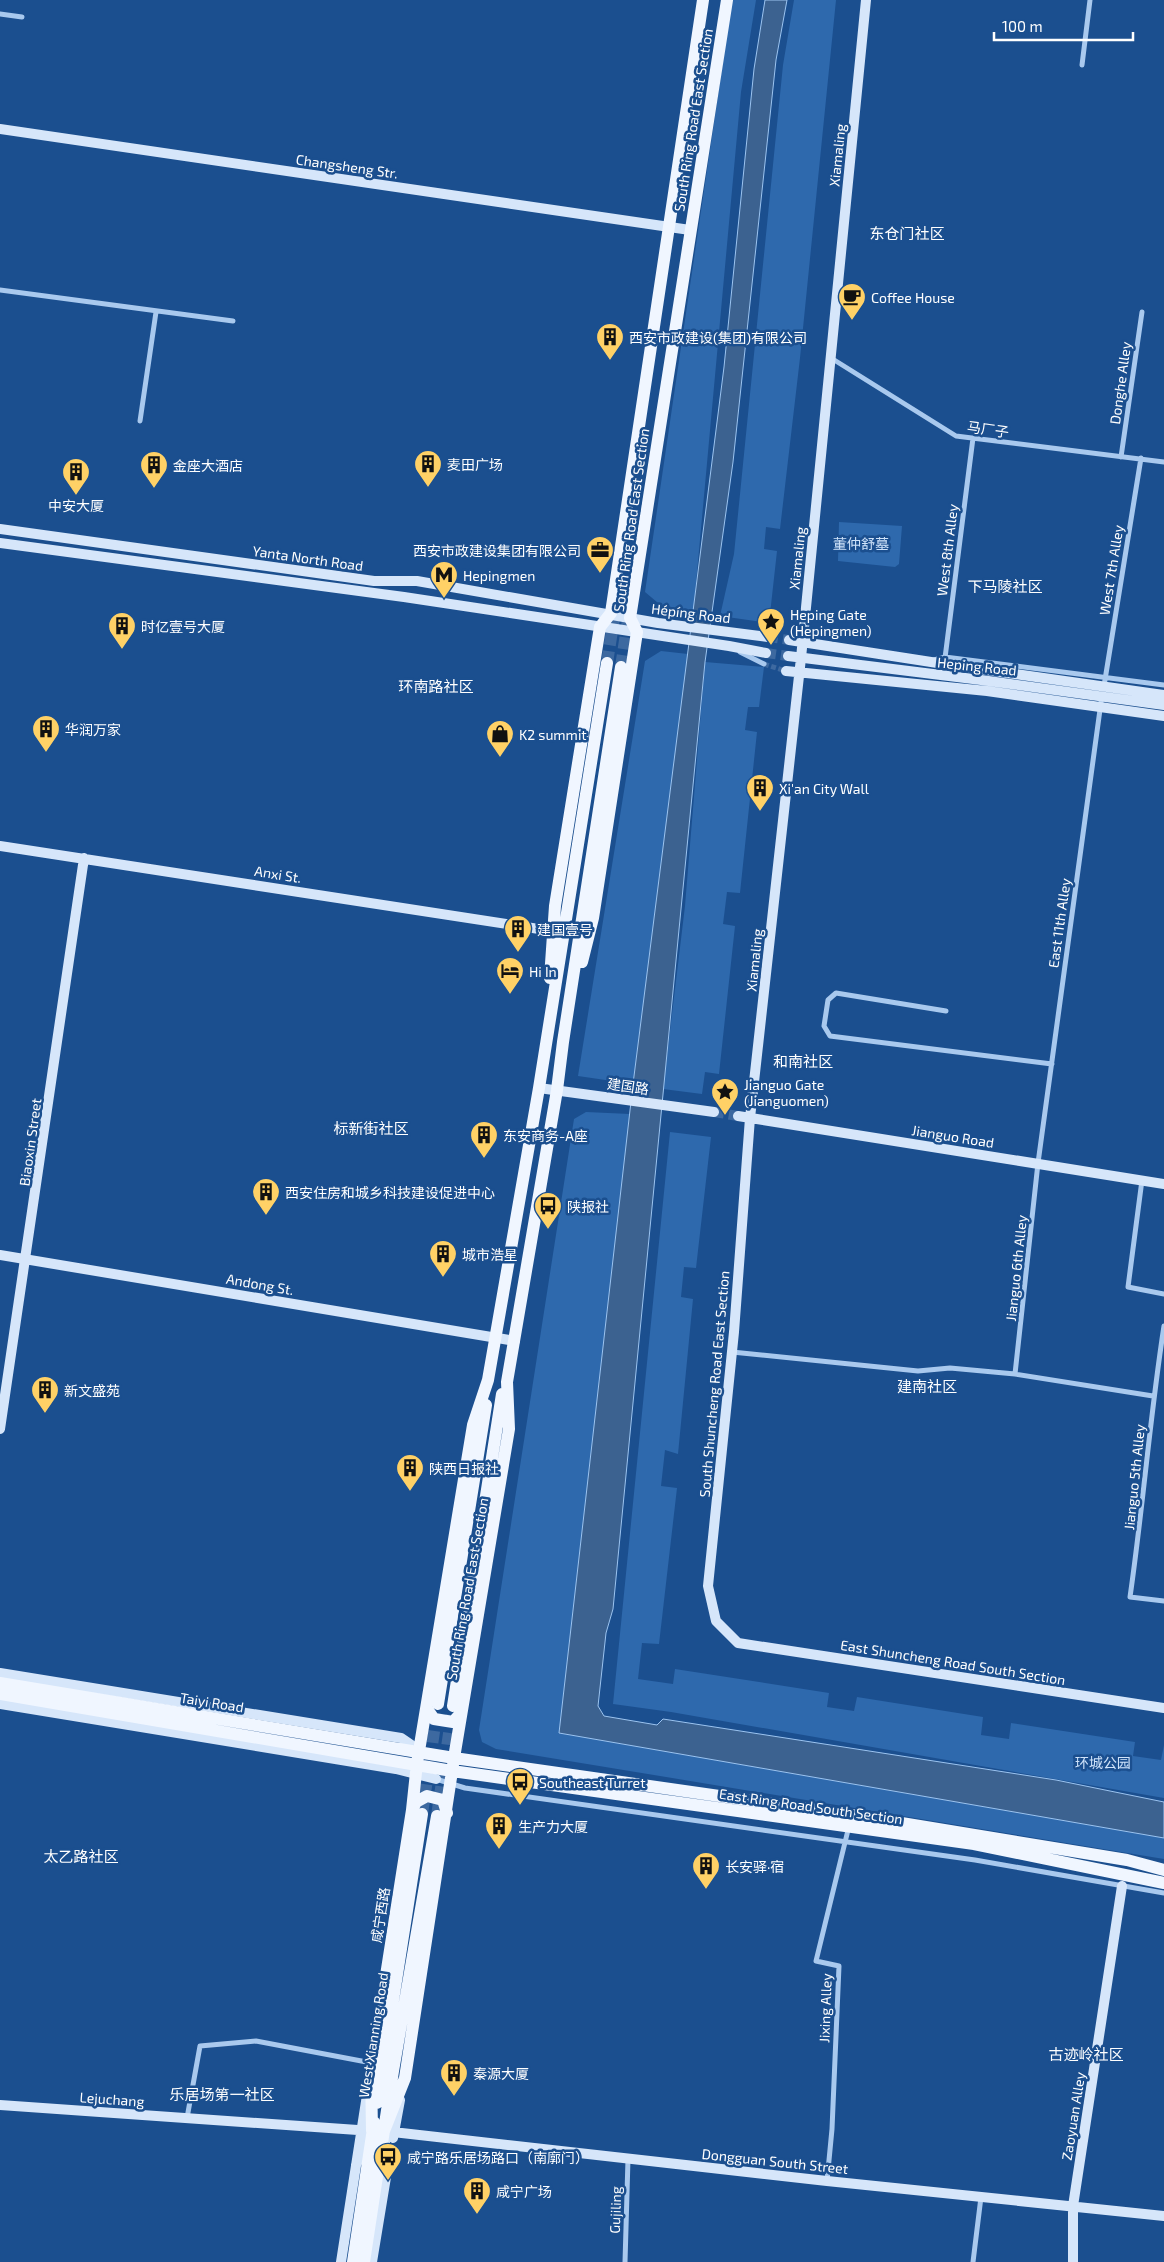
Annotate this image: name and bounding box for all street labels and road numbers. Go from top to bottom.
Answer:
street label: South Ring Road East Section [670,27,716,213]
street label: Xiamaling [825,122,849,187]
street label: Changsheng Str. [295,150,399,182]
street label: Donghe Alley [1106,340,1134,426]
street label: 马厂子 [966,418,1010,440]
street label: South Ring Road East Section [610,427,652,613]
street label: West 8th Alley [933,502,961,597]
street label: West 7th Alley [1095,523,1127,616]
street label: Xiamaling [785,525,809,590]
street label: Yanta North Road [252,542,364,574]
street label: Hépíng Road [650,600,732,626]
street label: Heping Road [936,653,1018,679]
street label: Anxi St. [253,862,303,886]
street label: East 11th Alley [1044,876,1074,969]
street label: Xiamaling [742,927,766,992]
street label: 建国路 [606,1075,650,1097]
street label: Biaoxin Street [15,1097,45,1187]
street label: Jianguo Road [911,1121,995,1151]
street label: Jianguo 6th Alley [1002,1213,1030,1322]
street label: Andong St. [225,1270,295,1298]
street label: South Shuncheng Road East Section [696,1270,732,1498]
street label: Jianguo 5th Alley [1120,1423,1148,1531]
street label: South Ring Road East Section [443,1496,491,1682]
street label: East Shuncheng Road South Section [839,1636,1067,1688]
street label: Taiyi Road [179,1689,245,1715]
street label: East Ring Road South Section [718,1785,904,1827]
street label: 咸宁西路 [367,1886,393,1944]
street label: West Xianning Road [355,1971,391,2099]
street label: Jixing Alley [815,1972,835,2043]
street label: Zaoyuan Alley [1058,2070,1088,2161]
street label: Lejuchang [79,2088,145,2110]
street label: Dongguan South Street [701,2145,849,2177]
street label: Gujiling [606,2186,624,2234]

